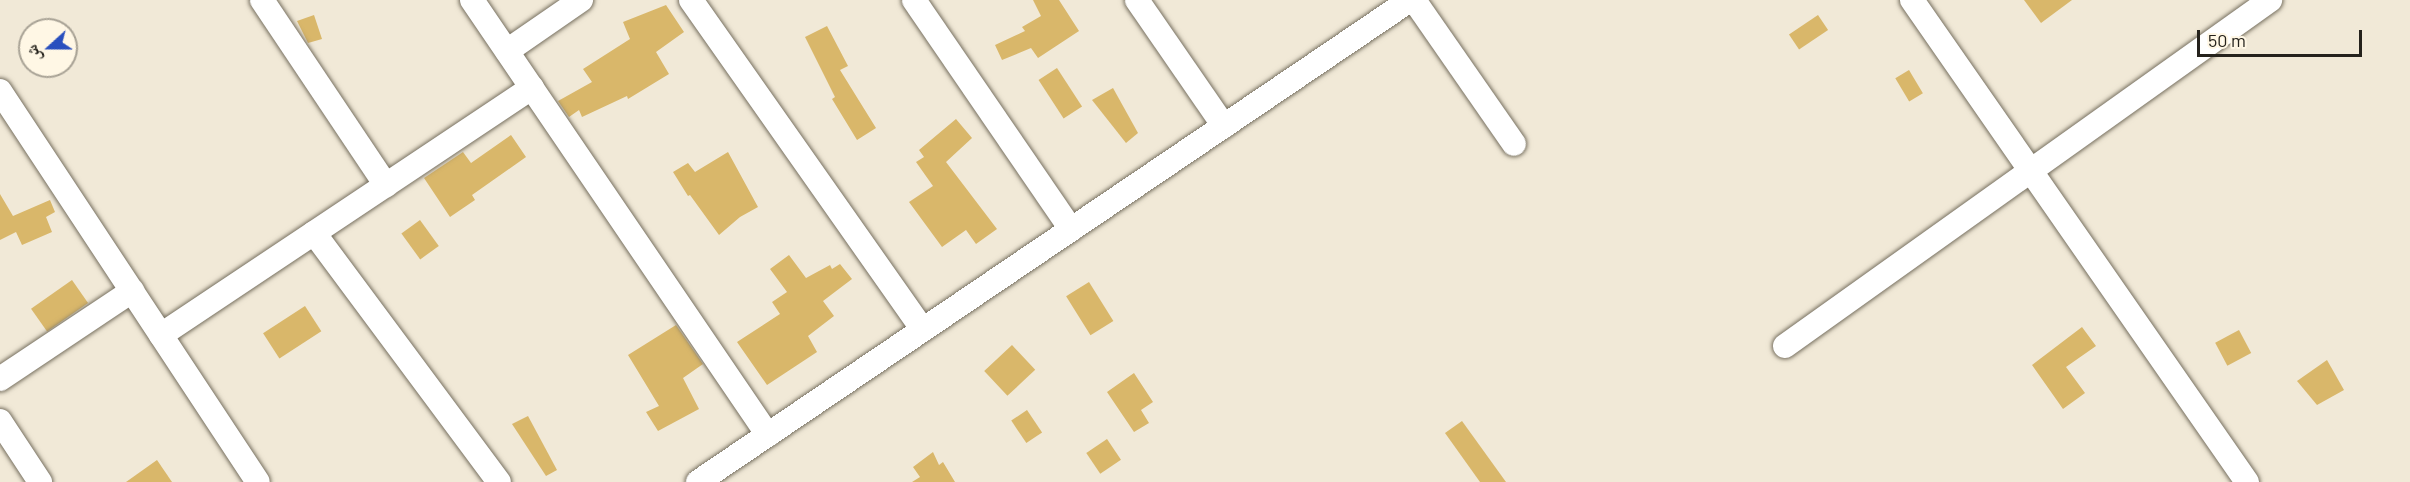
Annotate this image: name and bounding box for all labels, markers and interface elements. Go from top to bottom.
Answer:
north arrow [18,18,78,78]
scale bar [2200,18,2365,56]
text: 50 m [2208,29,2246,51]
text: ش [21,43,45,65]

